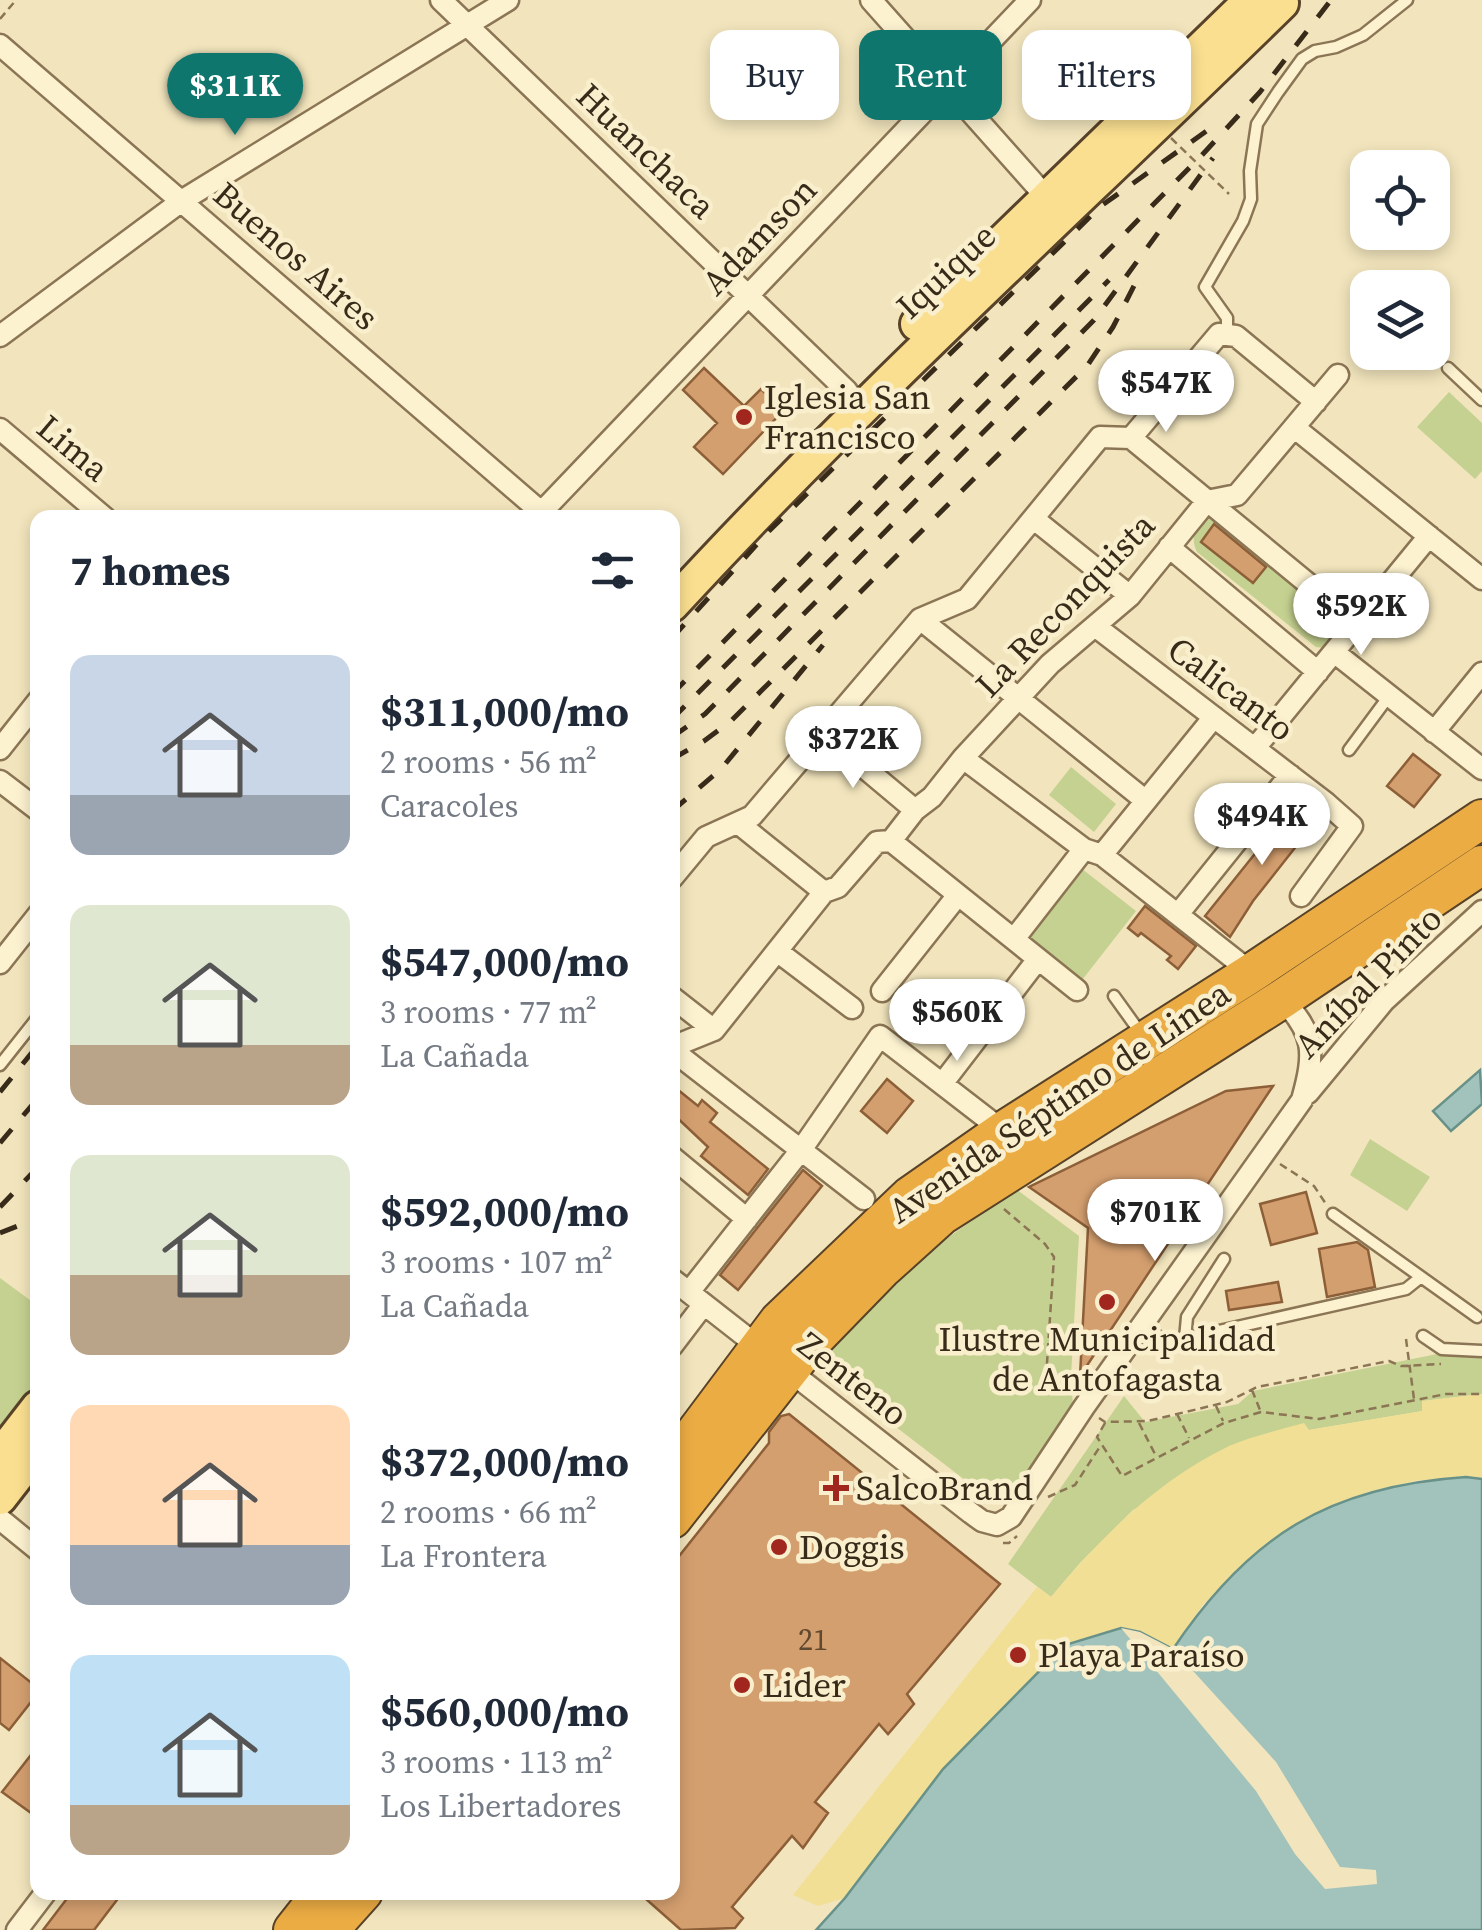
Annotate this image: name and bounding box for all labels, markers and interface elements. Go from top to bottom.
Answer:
chip: Buy [710,30,839,120]
chip: Rent [859,30,1002,120]
chip: Filters [1022,30,1191,120]
pin: $311K [165,53,305,138]
text: $311K [189,63,281,107]
street label: Huanchaca [566,72,726,230]
map controls [1350,150,1450,370]
button: locate [1350,150,1450,250]
street label: Adamson [691,167,827,305]
street label: Buenos Aires [203,171,389,341]
street label: Iquique [886,213,1006,329]
button: layers [1350,270,1450,370]
pin: $547K [1096,350,1236,435]
text: $547K [1120,360,1212,404]
place label: Iglesia San Francisco [764,373,931,461]
street label: Lima [27,404,119,492]
marker: Iglesia San Francisco [733,406,755,428]
street label: La Reconquista [965,502,1166,708]
text: 7 homes [70,541,230,599]
icon: filters [585,543,640,598]
pin: $592K [1291,573,1431,658]
text: $592K [1315,583,1407,627]
street label: Calicanto [1158,626,1304,752]
text: $311,000/mo [380,682,629,740]
icon: home [150,695,270,815]
pin: $372K [783,706,923,791]
text: $372K [807,716,899,760]
text: 2 rooms · 56 m² [380,740,597,784]
pin: $494K [1192,783,1332,868]
text: Caracoles [380,784,518,828]
text: $494K [1216,793,1308,837]
street label: Aníbal Pinto [1283,895,1453,1069]
text: $547,000/mo [380,932,629,990]
icon: home [150,945,270,1065]
street label: Avenida Séptimo de Linea [879,969,1240,1235]
pin: $560K [887,979,1027,1064]
text: $560K [911,989,1003,1033]
text: 3 rooms · 77 m² [380,990,597,1034]
text: La Cañada [380,1034,529,1078]
pin: $701K [1085,1179,1225,1264]
text: $592,000/mo [380,1182,629,1240]
text: $701K [1109,1189,1201,1233]
icon: home [150,1195,270,1315]
text: 3 rooms · 107 m² [380,1240,613,1284]
text: La Cañada [380,1284,529,1328]
marker: Ilustre Municipalidad de Antofagasta [1096,1291,1118,1313]
place label: Ilustre Municipalidad de Antofagasta [939,1315,1276,1403]
street label: Zenteno [788,1321,918,1437]
text: $372,000/mo [380,1432,629,1490]
icon: home [150,1445,270,1565]
place label: SalcoBrand [856,1464,1033,1512]
marker: SalcoBrand [825,1477,847,1499]
text: 2 rooms · 66 m² [380,1490,597,1534]
place label: Doggis [799,1523,905,1571]
text: La Frontera [380,1534,547,1578]
marker: Doggis [768,1536,790,1558]
house number: 21 [798,1619,828,1660]
place label: Playa Paraíso [1038,1631,1245,1679]
marker: Playa Paraíso [1007,1644,1029,1666]
place label: Lider [762,1661,846,1709]
marker: Lider [731,1674,753,1696]
text: $560,000/mo [380,1682,629,1740]
icon: home [150,1695,270,1815]
text: 3 rooms · 113 m² [380,1740,613,1784]
text: Los Libertadores [380,1784,621,1828]

